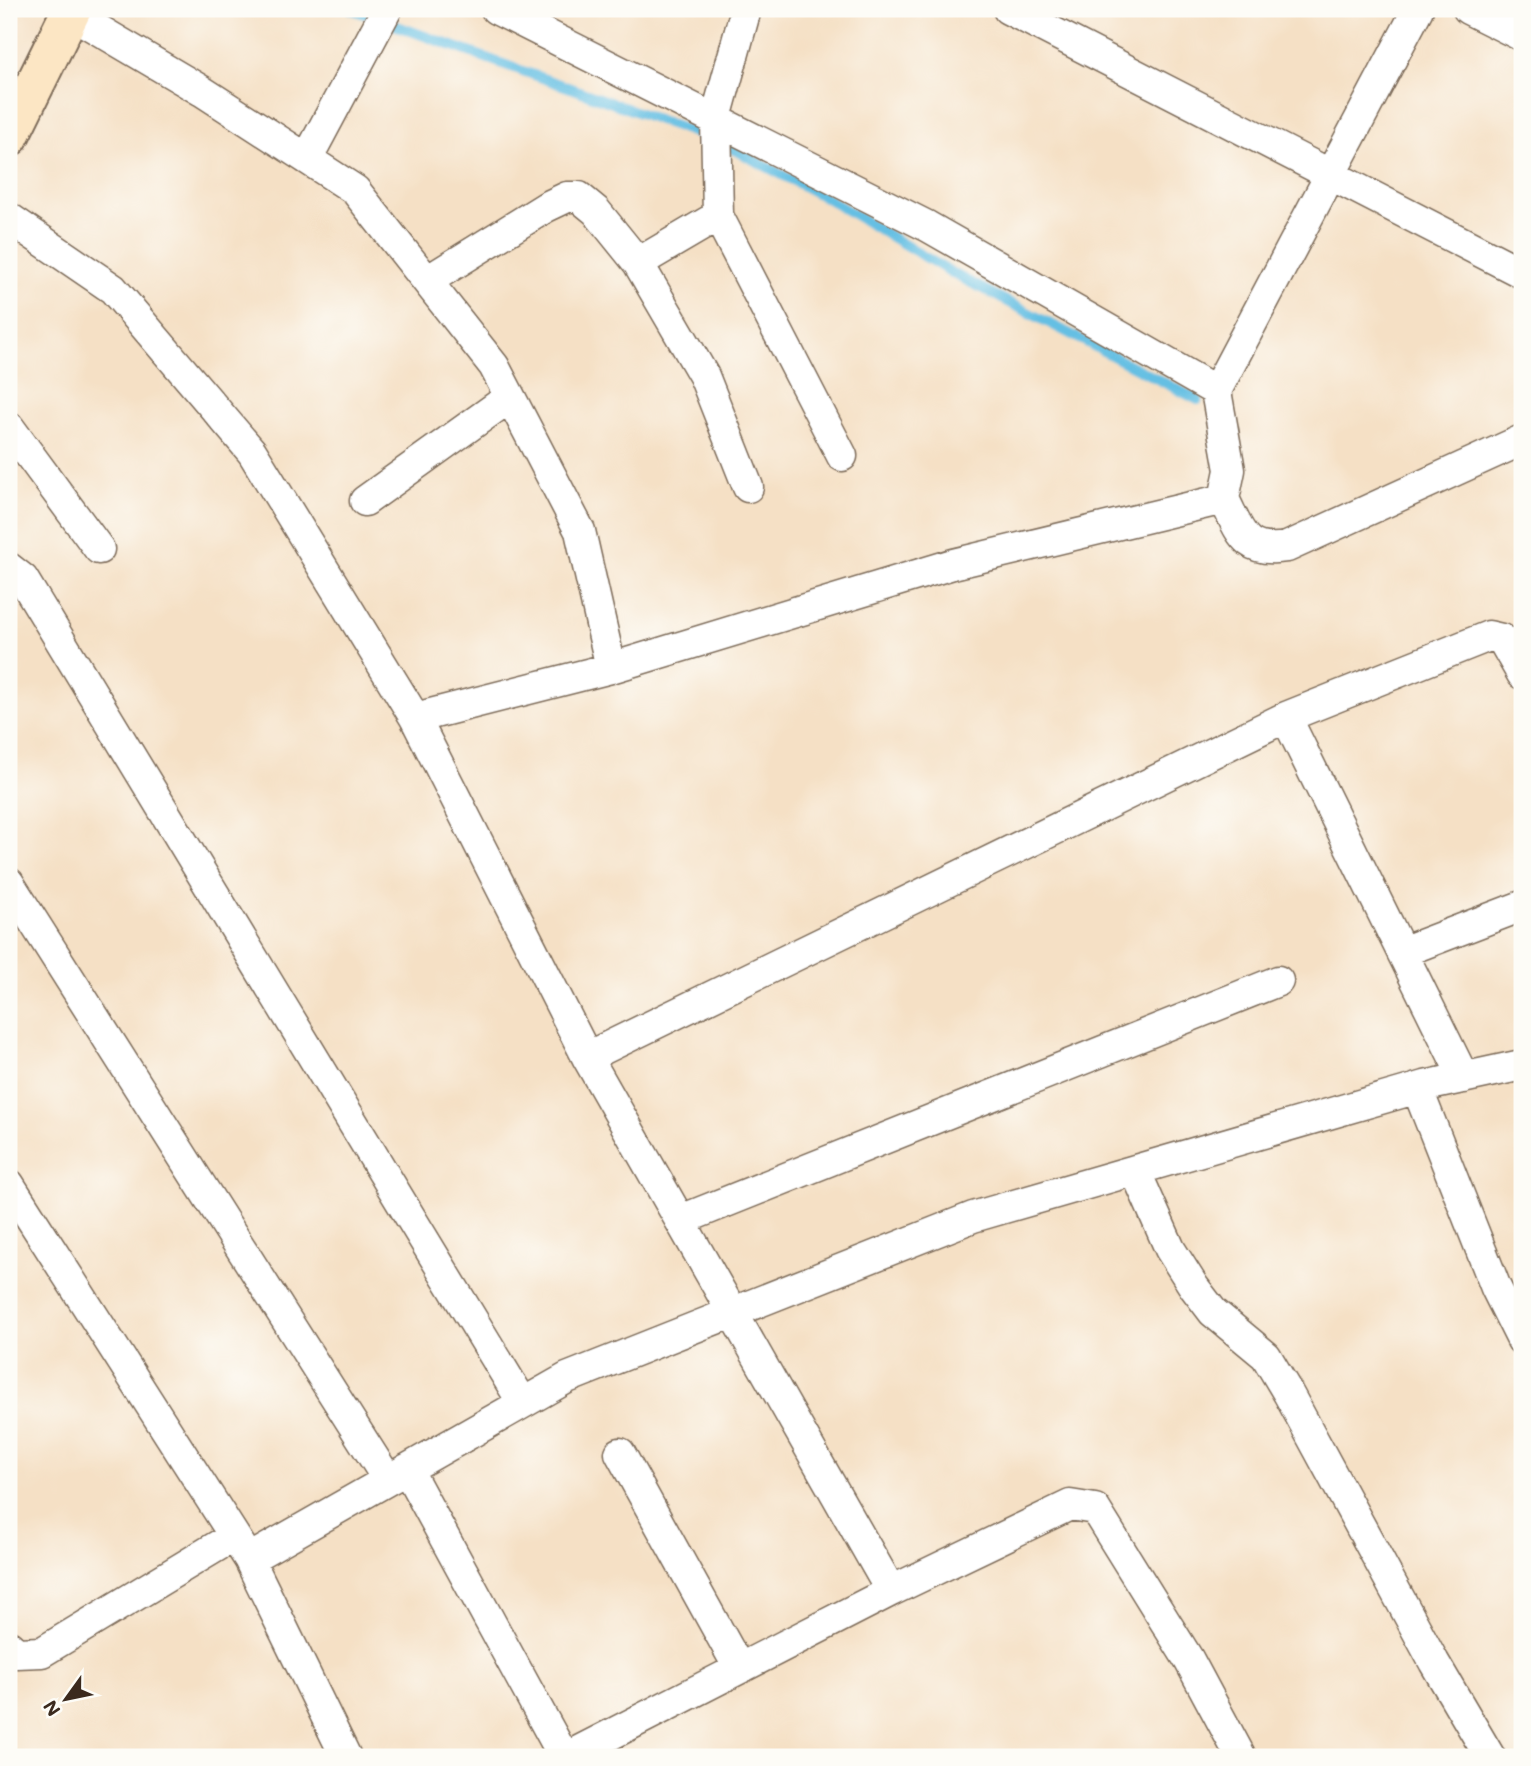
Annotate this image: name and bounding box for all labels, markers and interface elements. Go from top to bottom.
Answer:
north arrow [32,1664,102,1734]
text: N [37,1696,66,1721]

